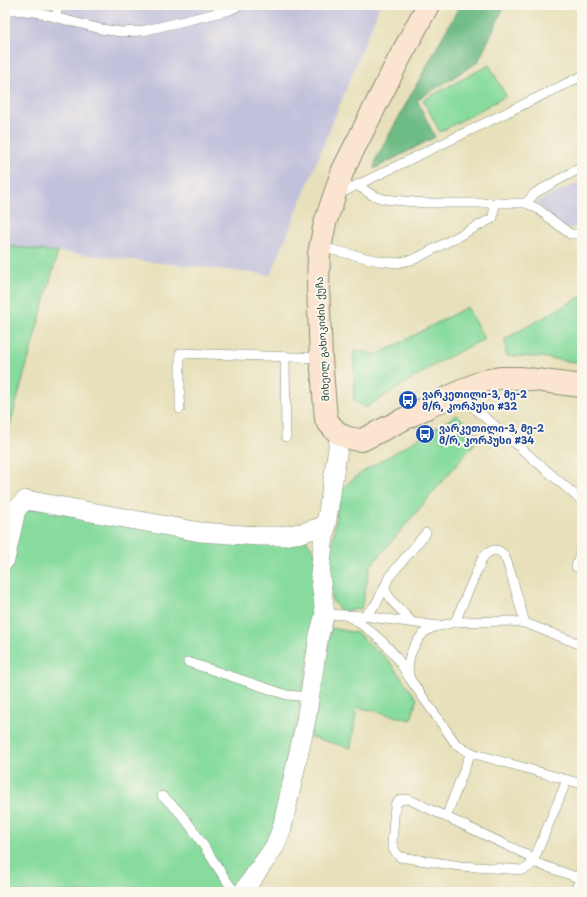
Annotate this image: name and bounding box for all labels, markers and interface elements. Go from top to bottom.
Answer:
street label: მიხეილ გახოკიძის ქუჩა [311,276,332,402]
place label: ვარკეთილი-3, მე-2 მ/რ, კორპუსი #32 [422,386,527,413]
bus stop icon: ვარკეთილი-3, მე-2 მ/რ, კორპუსი #32 [397,389,419,411]
place label: ვარკეთილი-3, მე-2 მ/რ, კორპუსი #34 [439,420,544,447]
bus stop icon: ვარკეთილი-3, მე-2 მ/რ, კორპუსი #34 [414,423,436,445]

